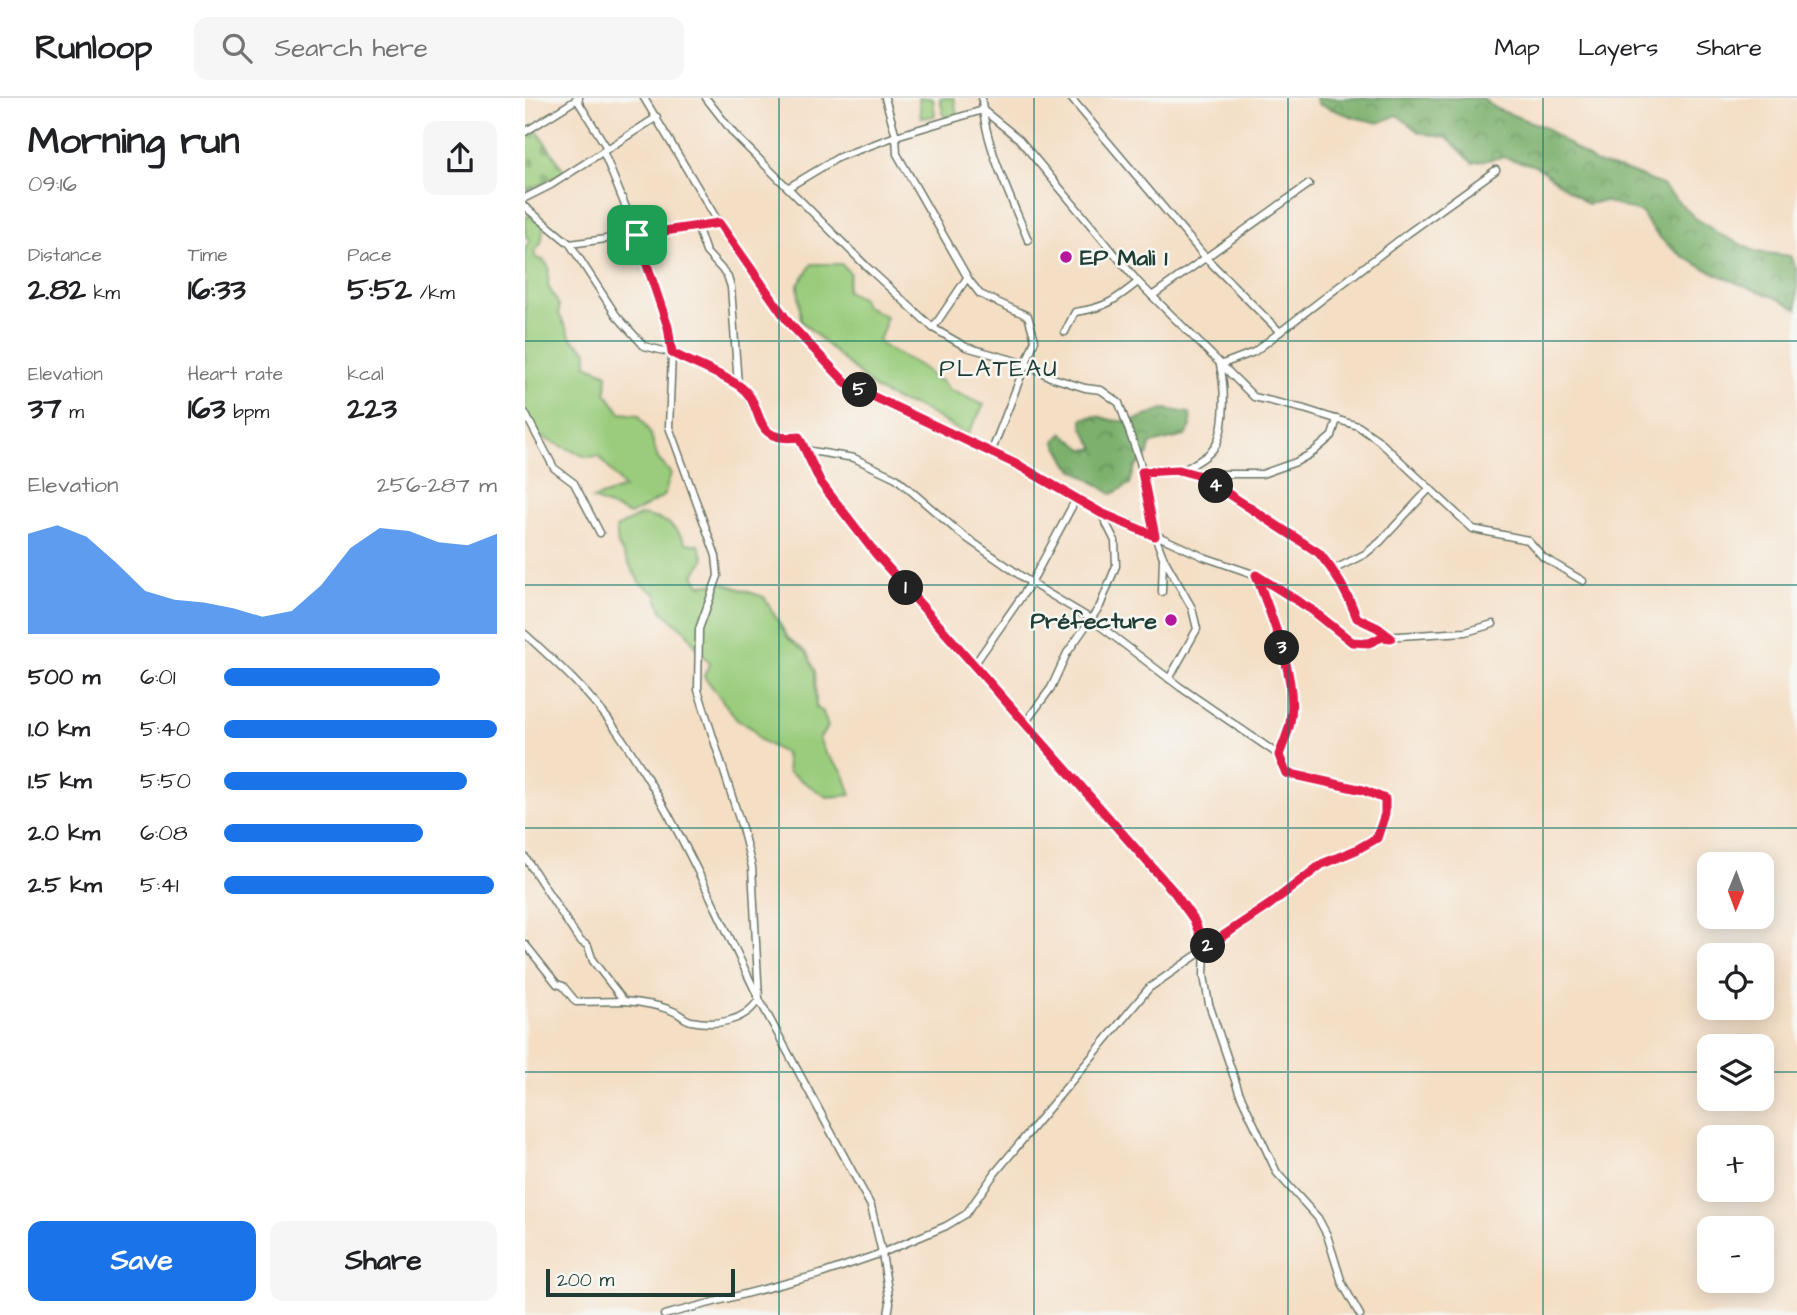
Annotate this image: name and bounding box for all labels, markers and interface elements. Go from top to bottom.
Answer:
search box [194,17,684,80]
text: Runloop [35,25,152,71]
icon: search [218,29,256,67]
text: Search here [274,30,428,66]
text: Map [1495,31,1540,65]
text: Layers [1578,31,1658,65]
text: Share [1696,31,1762,65]
text: Morning run [28,116,240,168]
button: share [423,121,497,195]
text: 09:16 [28,168,77,200]
pin [607,205,667,265]
icon: arrive [618,216,656,254]
text: Distance [28,242,102,269]
text: Time [188,242,227,269]
text: Pace [347,242,391,269]
place label: EP Mali 1 [1080,242,1168,274]
marker: EP Mali 1 [1058,249,1074,265]
text: 2.82 [28,269,86,311]
text: 16:33 [188,269,246,311]
text: 5:52 [347,269,412,311]
text: km [86,280,120,307]
text: /km [412,280,455,307]
district label: PLATEAU [939,352,1059,386]
text: Elevation [28,361,103,388]
text: Heart rate [188,361,283,388]
text: kcal [347,361,384,388]
pin: 5 [843,372,877,408]
text: 5 [853,376,866,403]
text: 37 [28,388,62,430]
text: 163 [188,388,226,430]
text: 223 [347,388,397,430]
text: m [62,399,84,426]
text: bpm [226,399,269,426]
pin: 4 [1199,468,1233,504]
text: Elevation [28,469,119,501]
text: 256–287 m [377,469,497,501]
text: 4 [1209,472,1222,499]
pin: 1 [889,570,923,606]
text: 1 [904,574,907,601]
place label: Préfecture [1030,605,1158,637]
marker: Préfecture [1163,612,1179,628]
pin: 3 [1265,630,1299,666]
text: 3 [1277,634,1286,661]
text: 500 m [28,661,100,693]
text: 6:01 [140,661,176,693]
text: 1.0 km [28,713,90,745]
text: 5:40 [140,713,190,745]
text: 1.5 km [28,765,92,797]
text: 5:50 [140,765,191,797]
text: 2.0 km [28,817,100,849]
text: 6:08 [140,817,188,849]
north arrow [1697,852,1775,929]
map controls [1697,852,1774,1293]
text: 2.5 km [28,869,102,901]
text: 5:41 [140,869,179,901]
pin: 2 [1191,928,1225,964]
text: 2 [1202,932,1213,959]
button: locate [1697,943,1774,1020]
button: layers [1697,1034,1774,1111]
button: + [1697,1125,1774,1202]
button: − [1697,1216,1774,1293]
button: Save [28,1221,256,1301]
button: Share [270,1221,497,1301]
scale bar [546,1266,735,1298]
text: 200 m [557,1267,614,1294]

